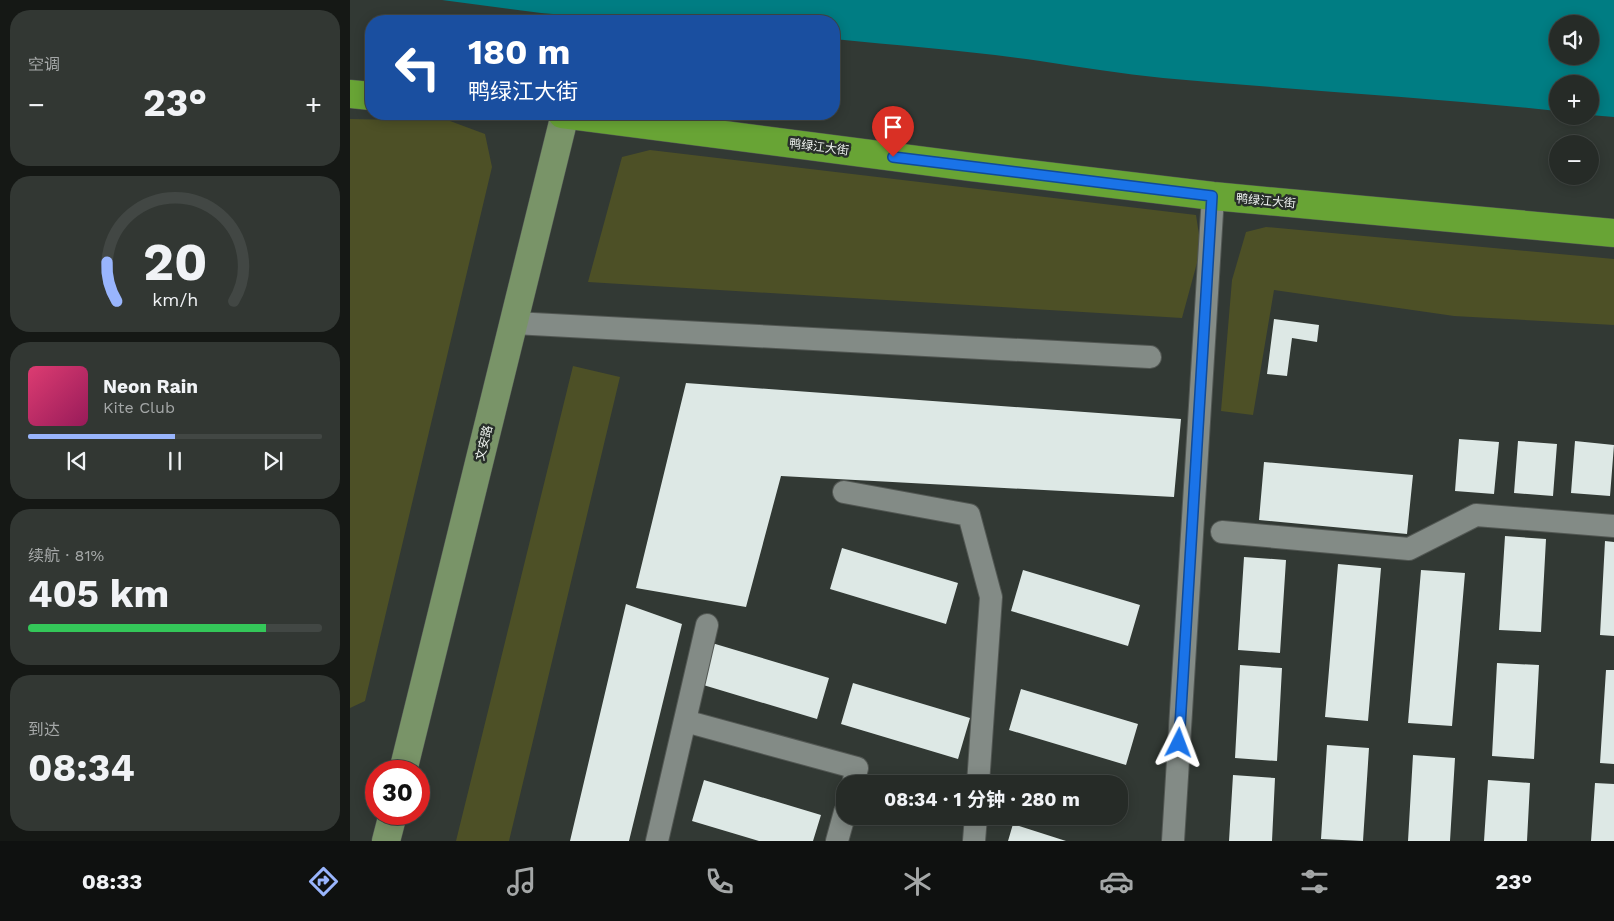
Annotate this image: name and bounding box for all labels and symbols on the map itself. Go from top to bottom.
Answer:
pin [872,106,914,157]
street label: 鸭绿江大街 [788,136,850,158]
street label: 鸭绿江大街 [1235,191,1297,211]
street label: 文安路 [473,424,495,462]
position arrow [1152,716,1204,768]
speed limit sign: 30 [365,760,430,825]

